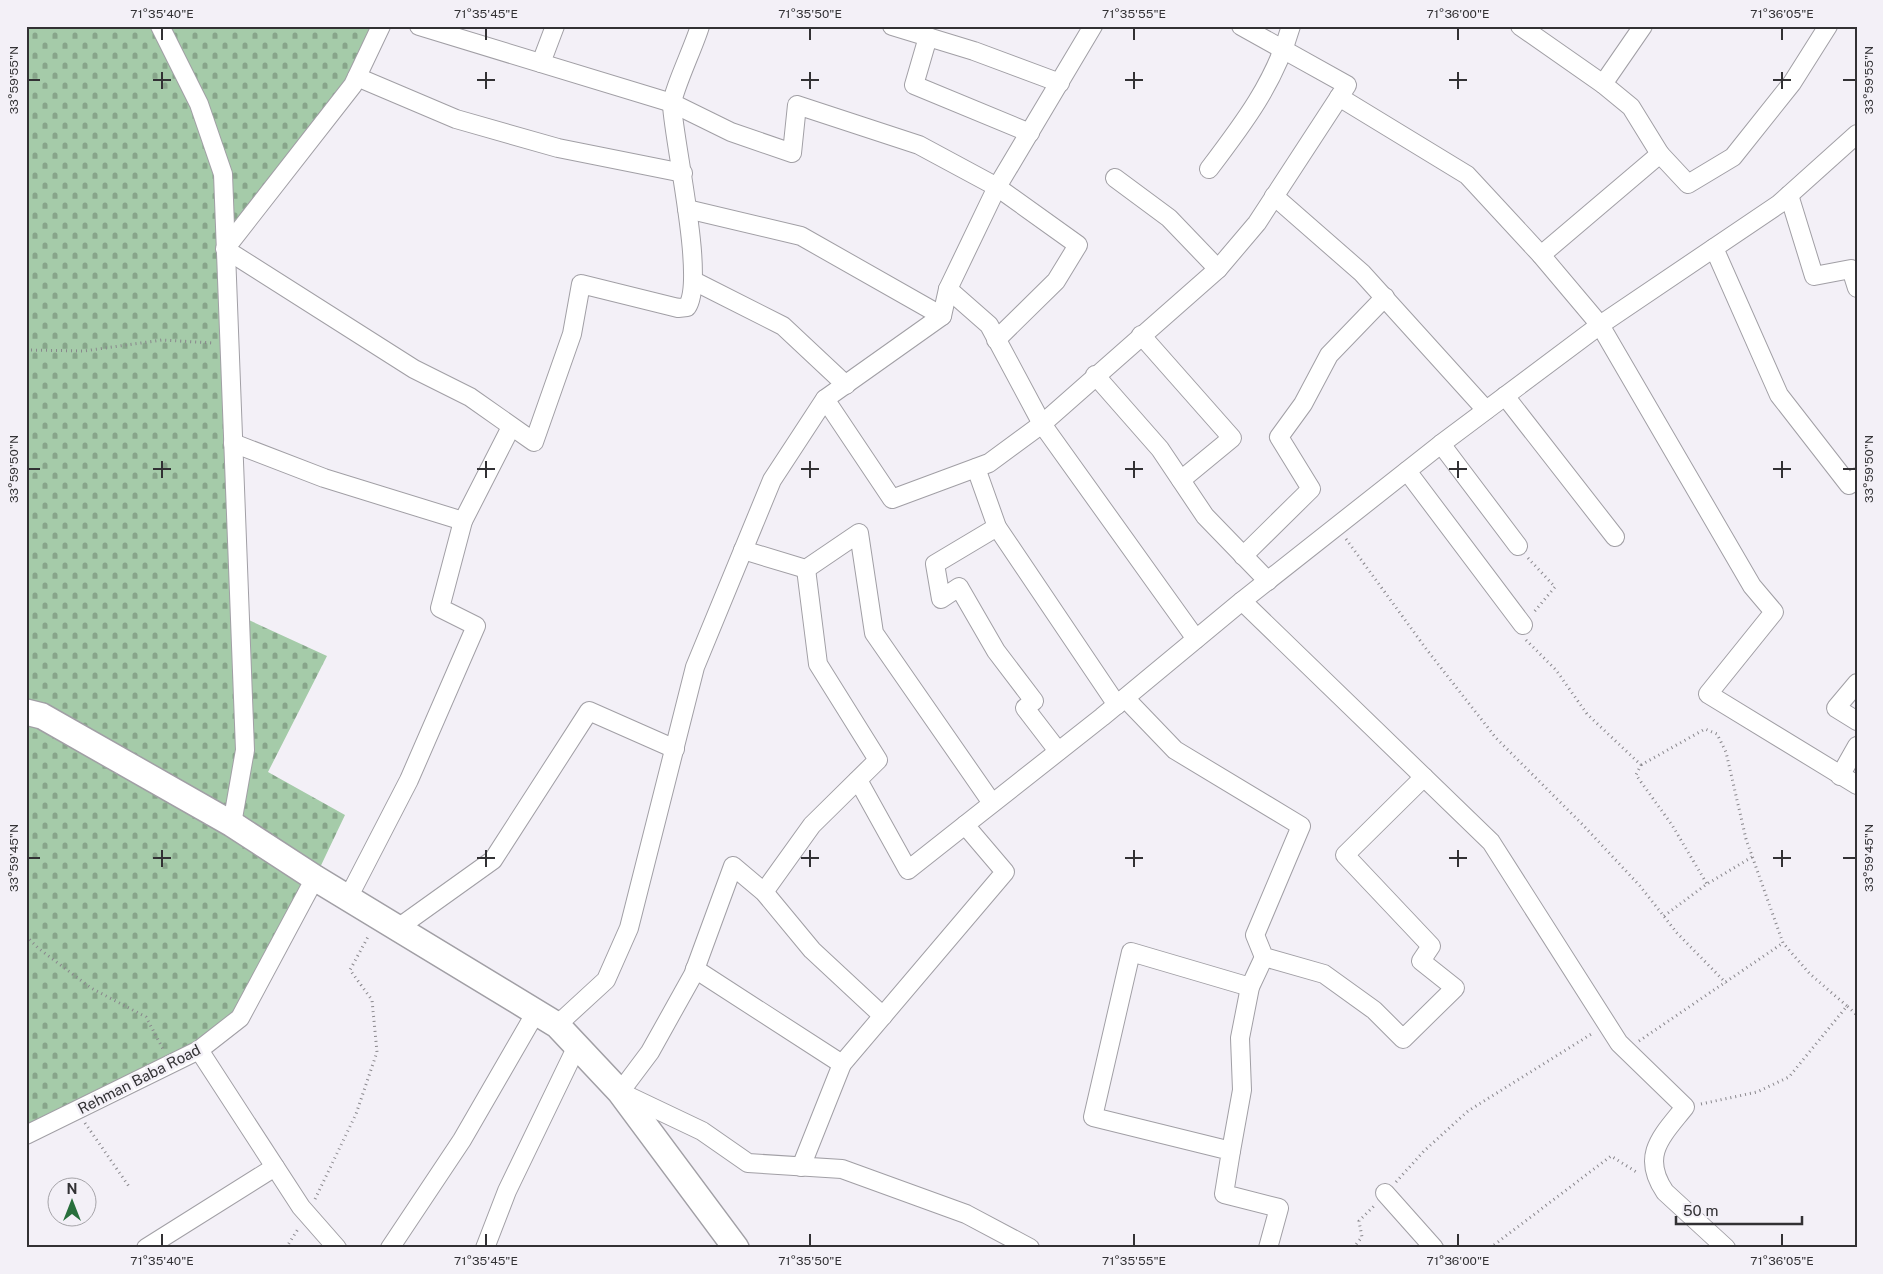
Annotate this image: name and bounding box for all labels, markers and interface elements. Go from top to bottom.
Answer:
text: 71°35'40"E [130,7,194,21]
text: 71°35'45"E [454,7,518,21]
text: 71°35'50"E [778,7,842,21]
text: 71°35'55"E [1102,7,1166,21]
text: 71°36'00"E [1427,7,1489,21]
text: 71°36'05"E [1750,7,1814,21]
text: 33°59'55"N [7,46,21,114]
text: 33°59'55"N [1862,46,1876,114]
text: 33°59'50"N [7,435,21,503]
text: 33°59'50"N [1862,435,1876,503]
text: 33°59'45"N [7,824,21,892]
text: 33°59'45"N [1862,824,1876,892]
street label: Rehman Baba Road [75,1041,203,1117]
north arrow [48,1176,98,1226]
text: N [67,1181,77,1197]
scale bar [1676,1194,1802,1226]
text: 50 m [1683,1202,1718,1219]
text: 71°35'40"E [130,1254,194,1268]
text: 71°35'45"E [454,1254,518,1268]
text: 71°35'50"E [778,1254,842,1268]
text: 71°35'55"E [1102,1254,1166,1268]
text: 71°36'00"E [1427,1254,1489,1268]
text: 71°36'05"E [1750,1254,1814,1268]

